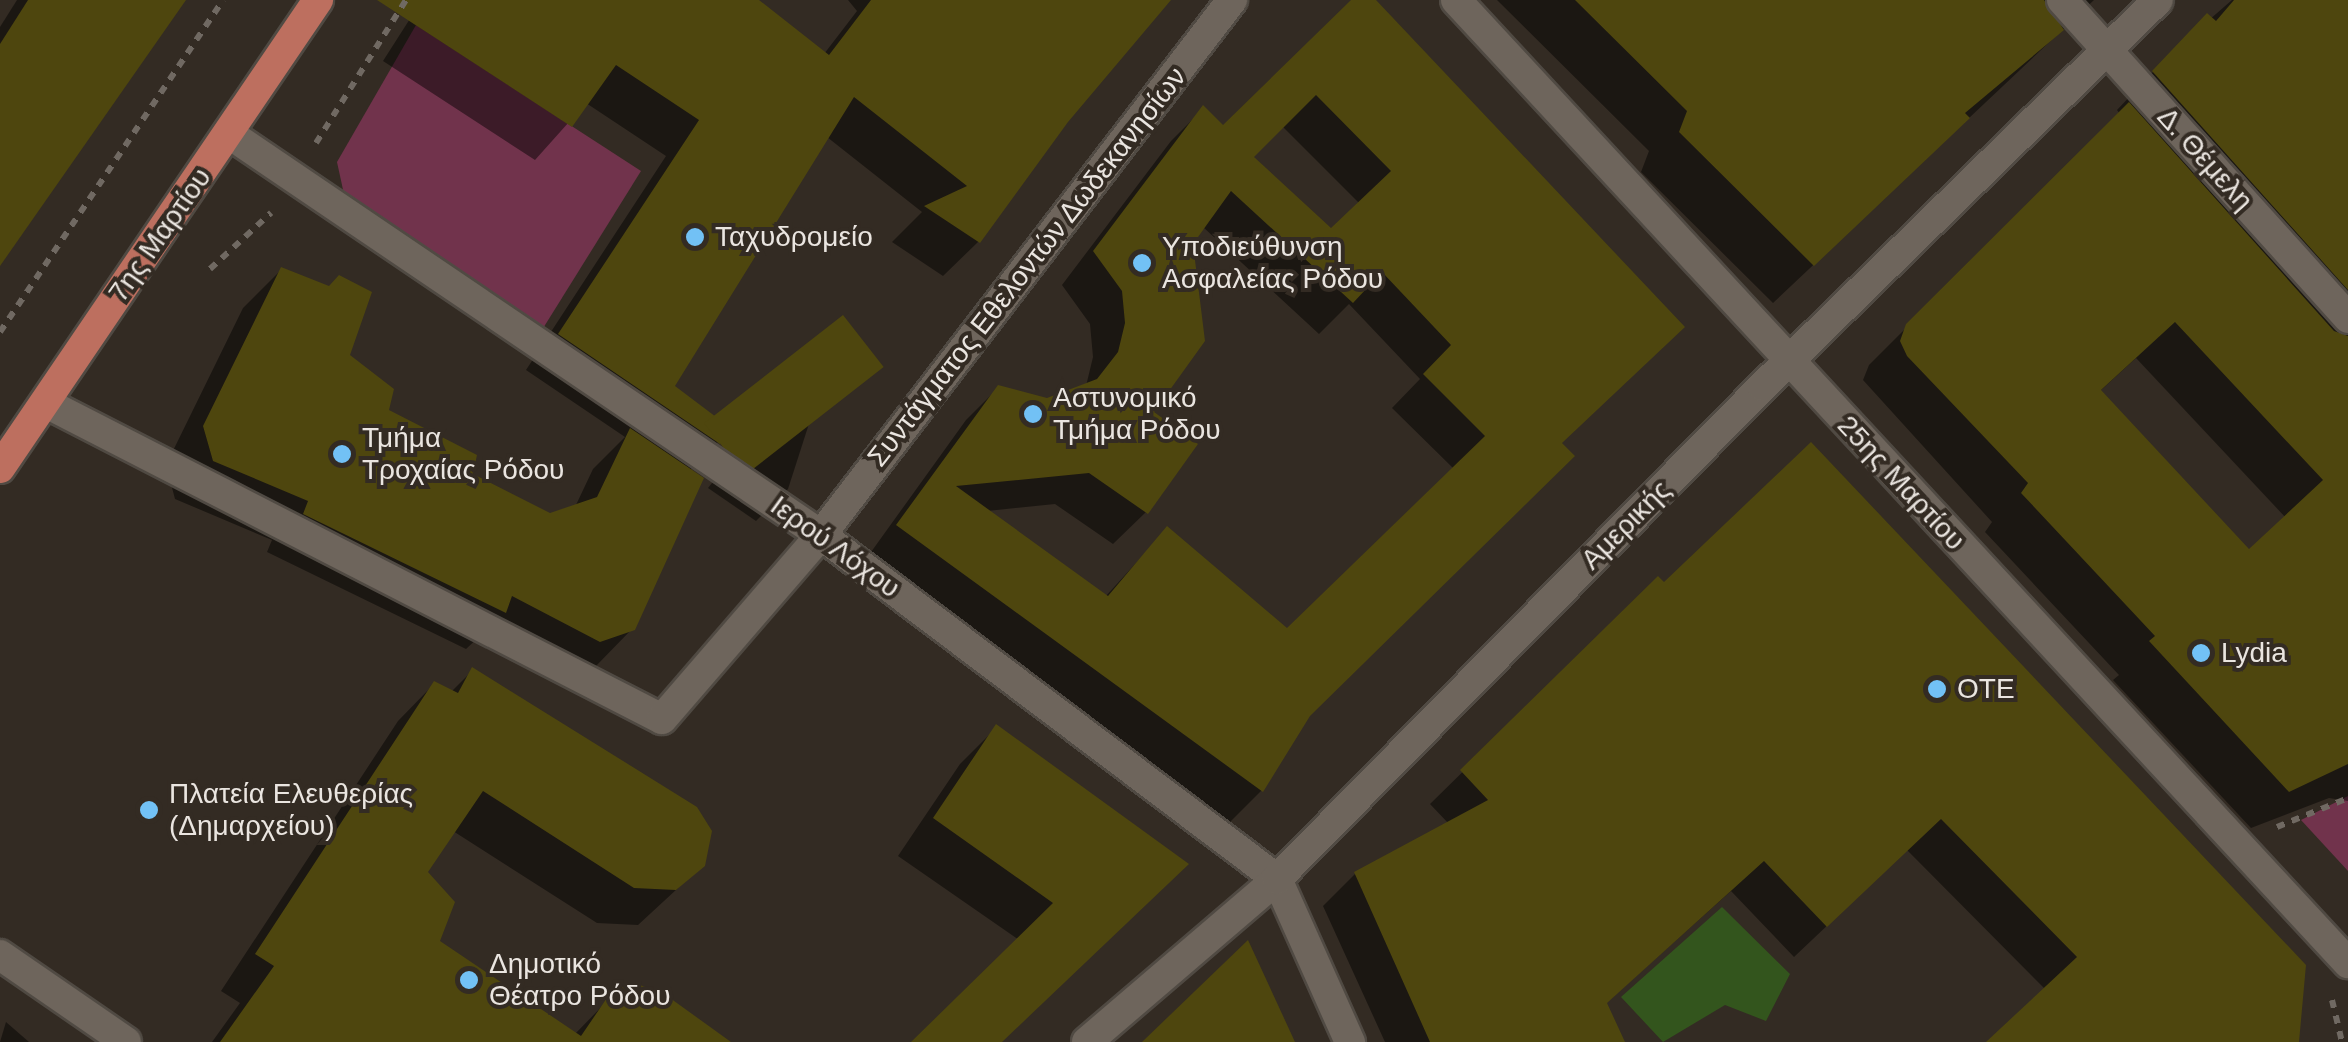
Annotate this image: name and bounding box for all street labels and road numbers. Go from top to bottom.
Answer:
street label: Συντάγματος Εθελοντών Δωδεκανησίων [860,60,1194,474]
street label: Δ. Θέμελη [2150,101,2260,217]
street label: 7ης Μαρτίου [102,162,218,308]
street label: 25ης Μαρτίου [1830,409,1972,557]
street label: Αμερικής [1574,473,1678,577]
street label: Ιερού Λόχου [763,488,907,606]

